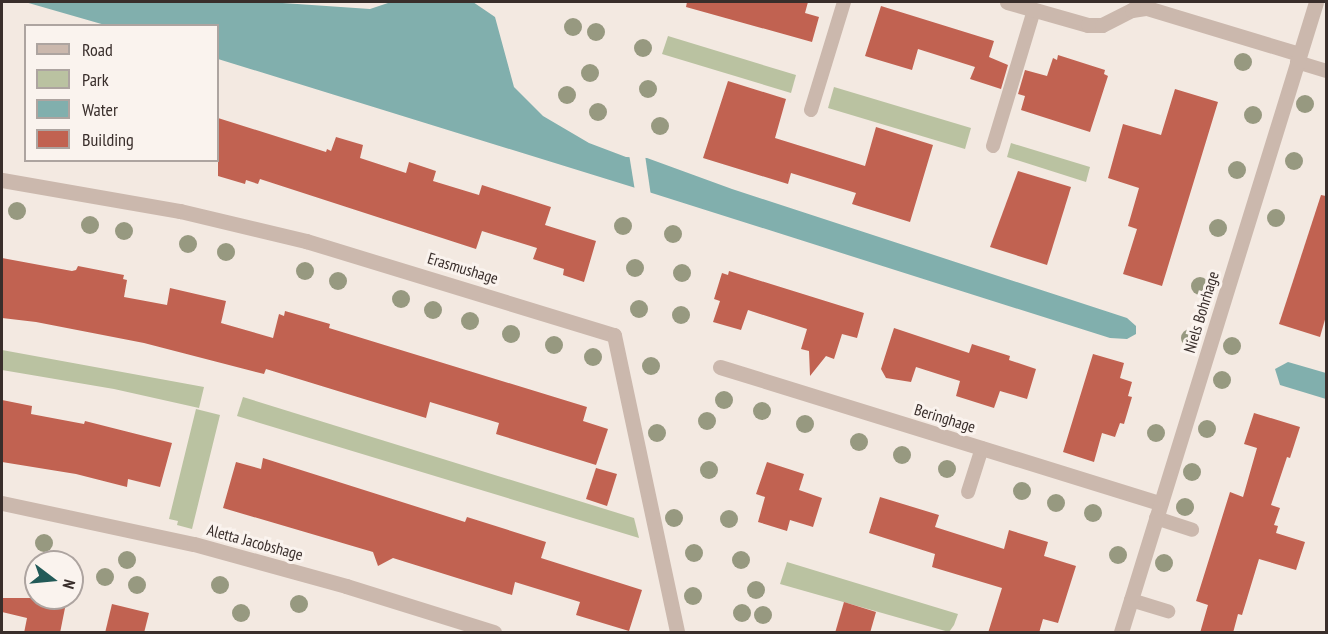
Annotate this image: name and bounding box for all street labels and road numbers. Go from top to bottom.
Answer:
street label: Erasmushage [425,248,501,288]
street label: Niels Bohrhage [1180,269,1222,355]
street label: Beringhage [912,400,978,436]
street label: Aletta Jacobshage [205,520,305,564]

